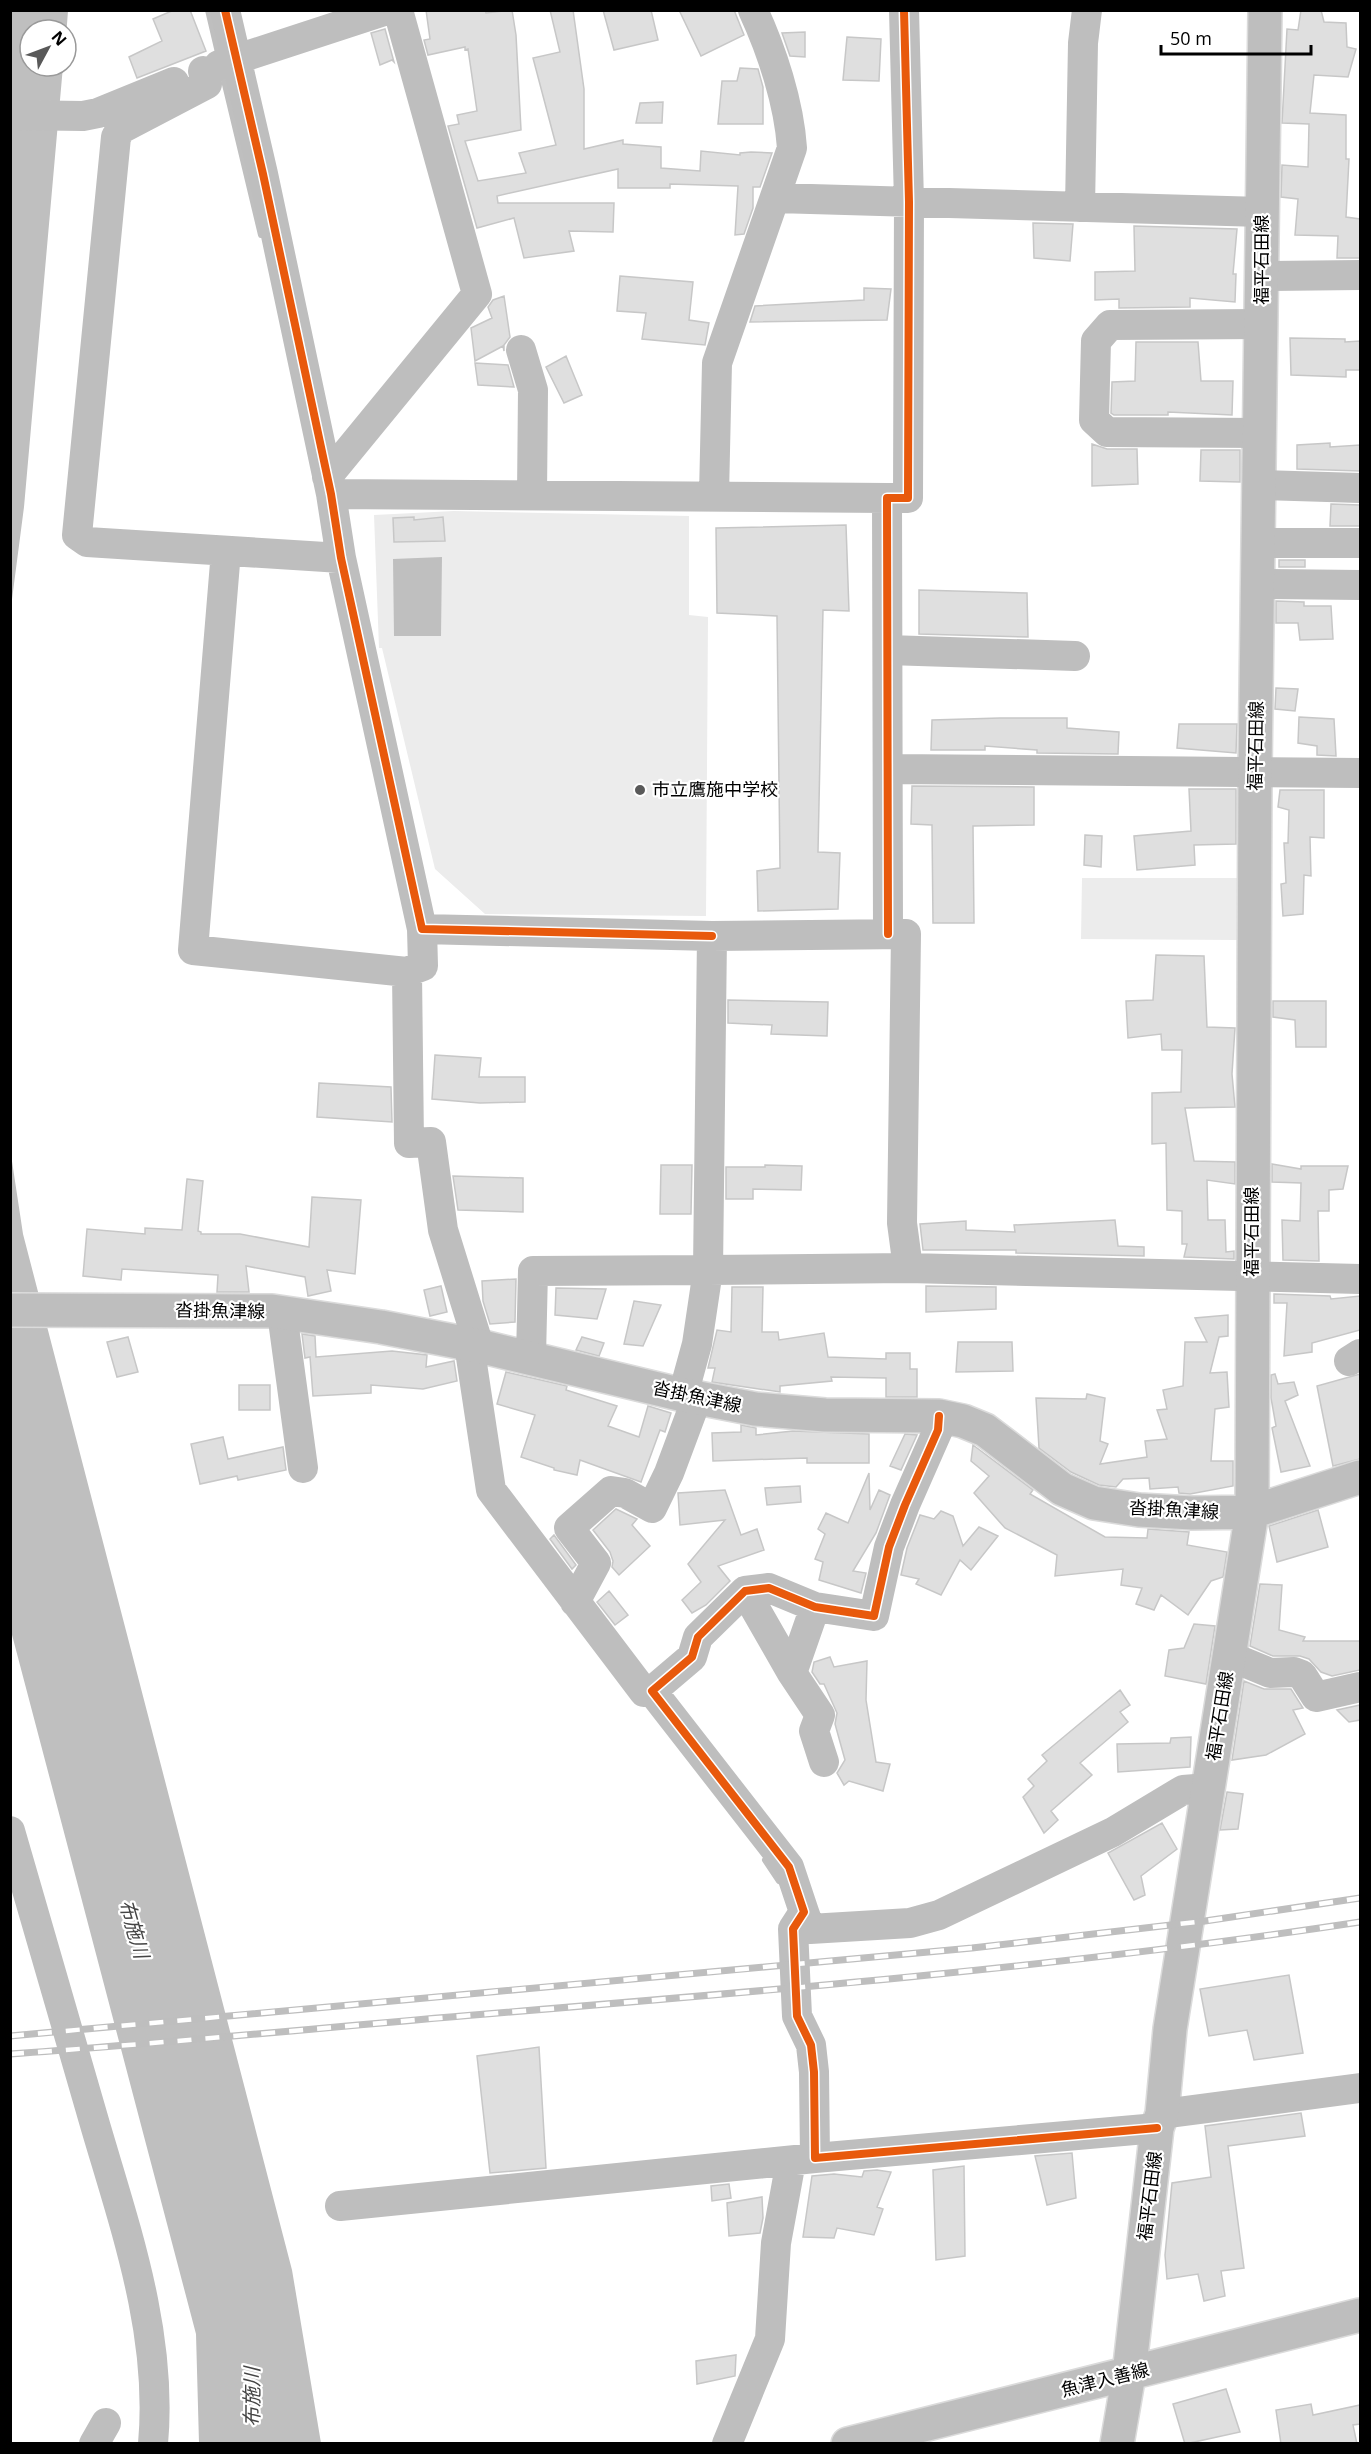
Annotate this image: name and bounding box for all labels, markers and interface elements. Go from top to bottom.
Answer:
north arrow [18,18,78,78]
scale bar [1161,18,1311,56]
text: N [47,26,72,50]
text: 50 m [1170,26,1212,50]
street label: 福平石田線 [1249,215,1273,305]
street label: 福平石田線 [1242,701,1268,791]
place label: 市立鷹施中学校 [652,777,778,801]
marker: 市立鷹施中学校 [633,783,647,797]
street label: 福平石田線 [1239,1187,1263,1277]
street label: 沓掛魚津線 [175,1297,265,1323]
street label: 沓掛魚津線 [651,1375,744,1417]
street label: 沓掛魚津線 [1128,1495,1220,1523]
street label: 福平石田線 [1200,1670,1238,1762]
water label: 布施川 [113,1896,156,1963]
street label: 福平石田線 [1132,2150,1166,2242]
street label: 魚津入善線 [1058,2356,1151,2402]
water label: 布施川 [238,2365,265,2427]

